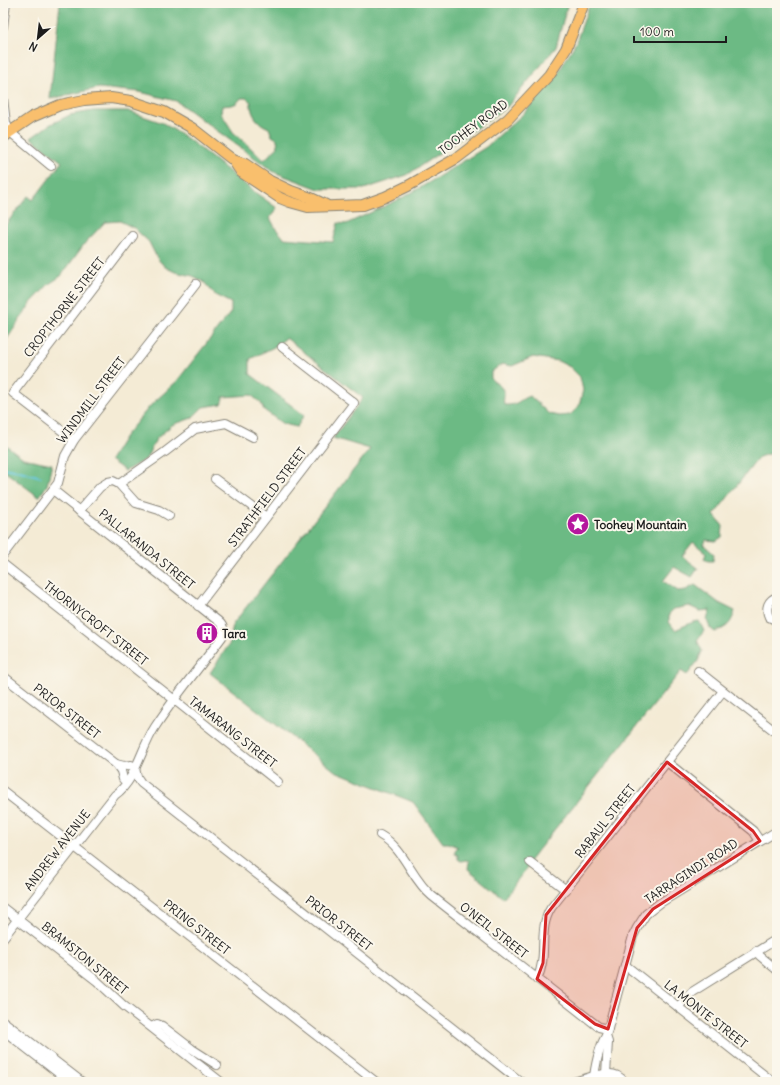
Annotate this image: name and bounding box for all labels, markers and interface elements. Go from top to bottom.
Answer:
north arrow [18,18,58,58]
scale bar [634,18,726,44]
text: 100 m [640,24,674,39]
text: N [27,39,40,55]
street label: TOOHEY ROAD [435,96,511,158]
street label: CROPTHORNE STREET [20,254,108,360]
street label: WINDMILL STREET [53,354,129,446]
street label: STRATHFIELD STREET [225,444,309,550]
street label: PALLARANDA STREET [96,506,198,592]
place icon: Toohey Mountain [565,511,591,537]
place label: Toohey Mountain [594,517,687,533]
street label: THORNYCROFT STREET [41,578,151,668]
building icon: Tara [194,620,220,646]
place label: Tara [222,626,246,641]
street label: PRIOR STREET [31,680,103,742]
street label: TAMARANG STREET [186,693,280,771]
street label: RABAUL STREET [572,781,638,861]
street label: ANDREW AVENUE [21,807,93,893]
street label: TARRAGINDI ROAD [642,835,740,907]
street label: PRIOR STREET [303,892,375,954]
street label: PRING STREET [161,896,233,958]
street label: O'NEIL STREET [457,899,531,961]
street label: BRAMSTON STREET [39,919,131,997]
street label: LA MONTE STREET [661,977,751,1051]

